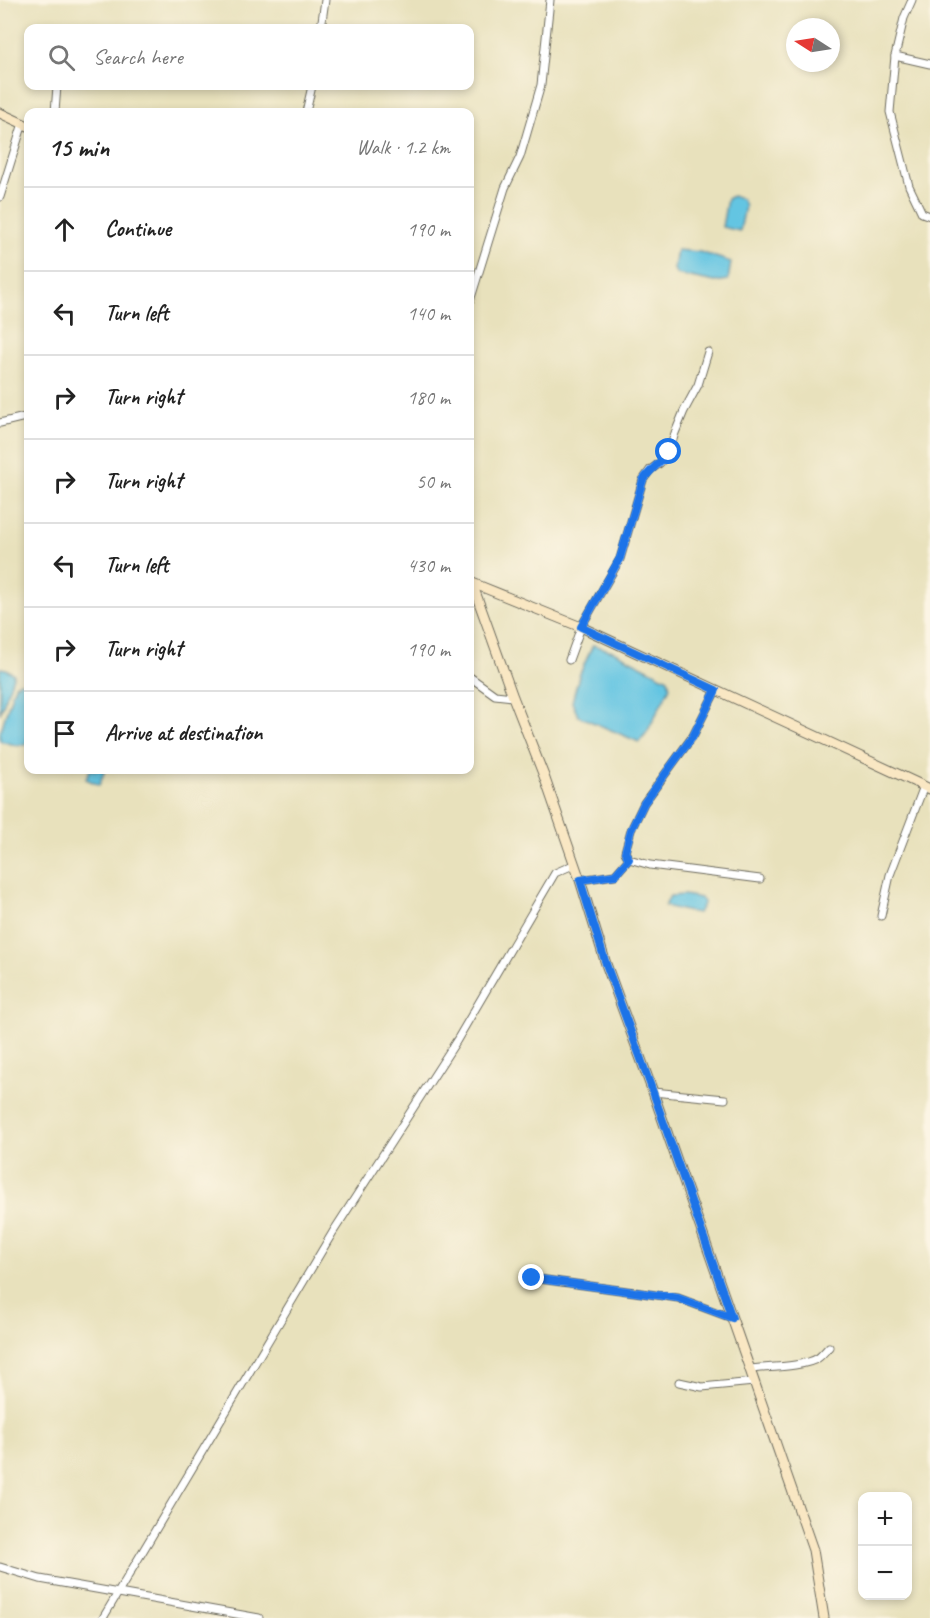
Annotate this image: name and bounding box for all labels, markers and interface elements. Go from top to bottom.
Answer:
north arrow [786,18,840,72]
search box [24,24,474,90]
icon: search [45,41,78,74]
text: Search here [93,43,183,71]
text: 15 min [48,131,109,164]
text: Walk · 1.2 km [356,135,450,160]
icon: ahead [48,213,81,246]
text: Continue [105,215,171,243]
text: 190 m [407,217,450,242]
icon: left [48,297,81,330]
text: Turn left [105,299,169,327]
text: 140 m [407,301,450,326]
icon: right [48,381,81,414]
text: Turn right [105,383,182,411]
text: 180 m [407,385,450,410]
route start [655,438,681,464]
icon: right [48,465,81,498]
text: Turn right [105,467,182,495]
text: 50 m [416,469,450,494]
icon: left [48,549,81,582]
text: Turn left [105,551,169,579]
text: 430 m [407,553,450,578]
icon: right [48,633,81,666]
text: Turn right [105,635,182,663]
text: 190 m [407,637,450,662]
icon: arrive [48,717,81,750]
text: Arrive at destination [105,719,262,747]
route end [518,1264,544,1290]
map controls [858,1492,912,1600]
button: + [858,1492,912,1546]
button: − [858,1546,912,1600]

